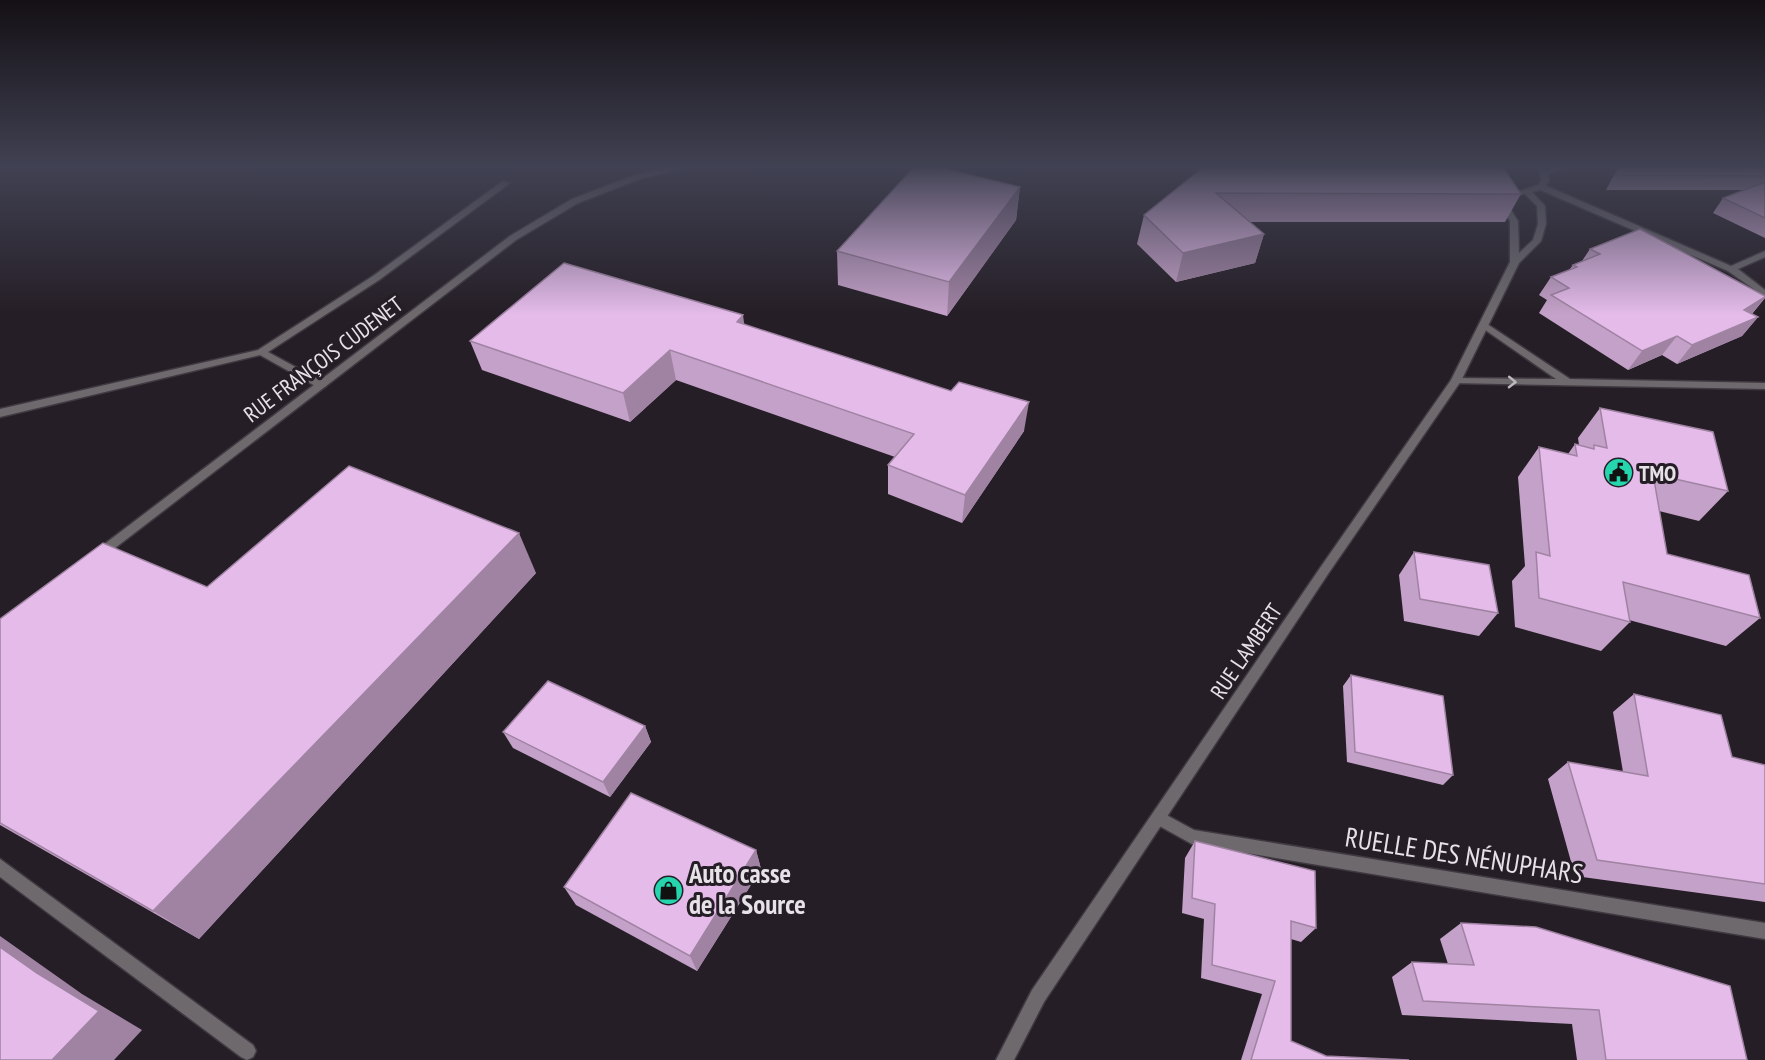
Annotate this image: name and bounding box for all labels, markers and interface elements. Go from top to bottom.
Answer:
street label: RUE FRANÇOIS CUDENET [238,290,408,428]
one-way arrow [1507,376,1516,388]
public building icon: TMO [1602,457,1634,489]
place label: TMO [1639,459,1676,487]
street label: RUE LAMBERT [1204,598,1288,704]
street label: RUELLE DES NÉNUPHARS [1343,819,1585,891]
place label: Auto casse de la Source [688,856,806,921]
shop icon: Auto casse de la Source [652,874,684,906]

